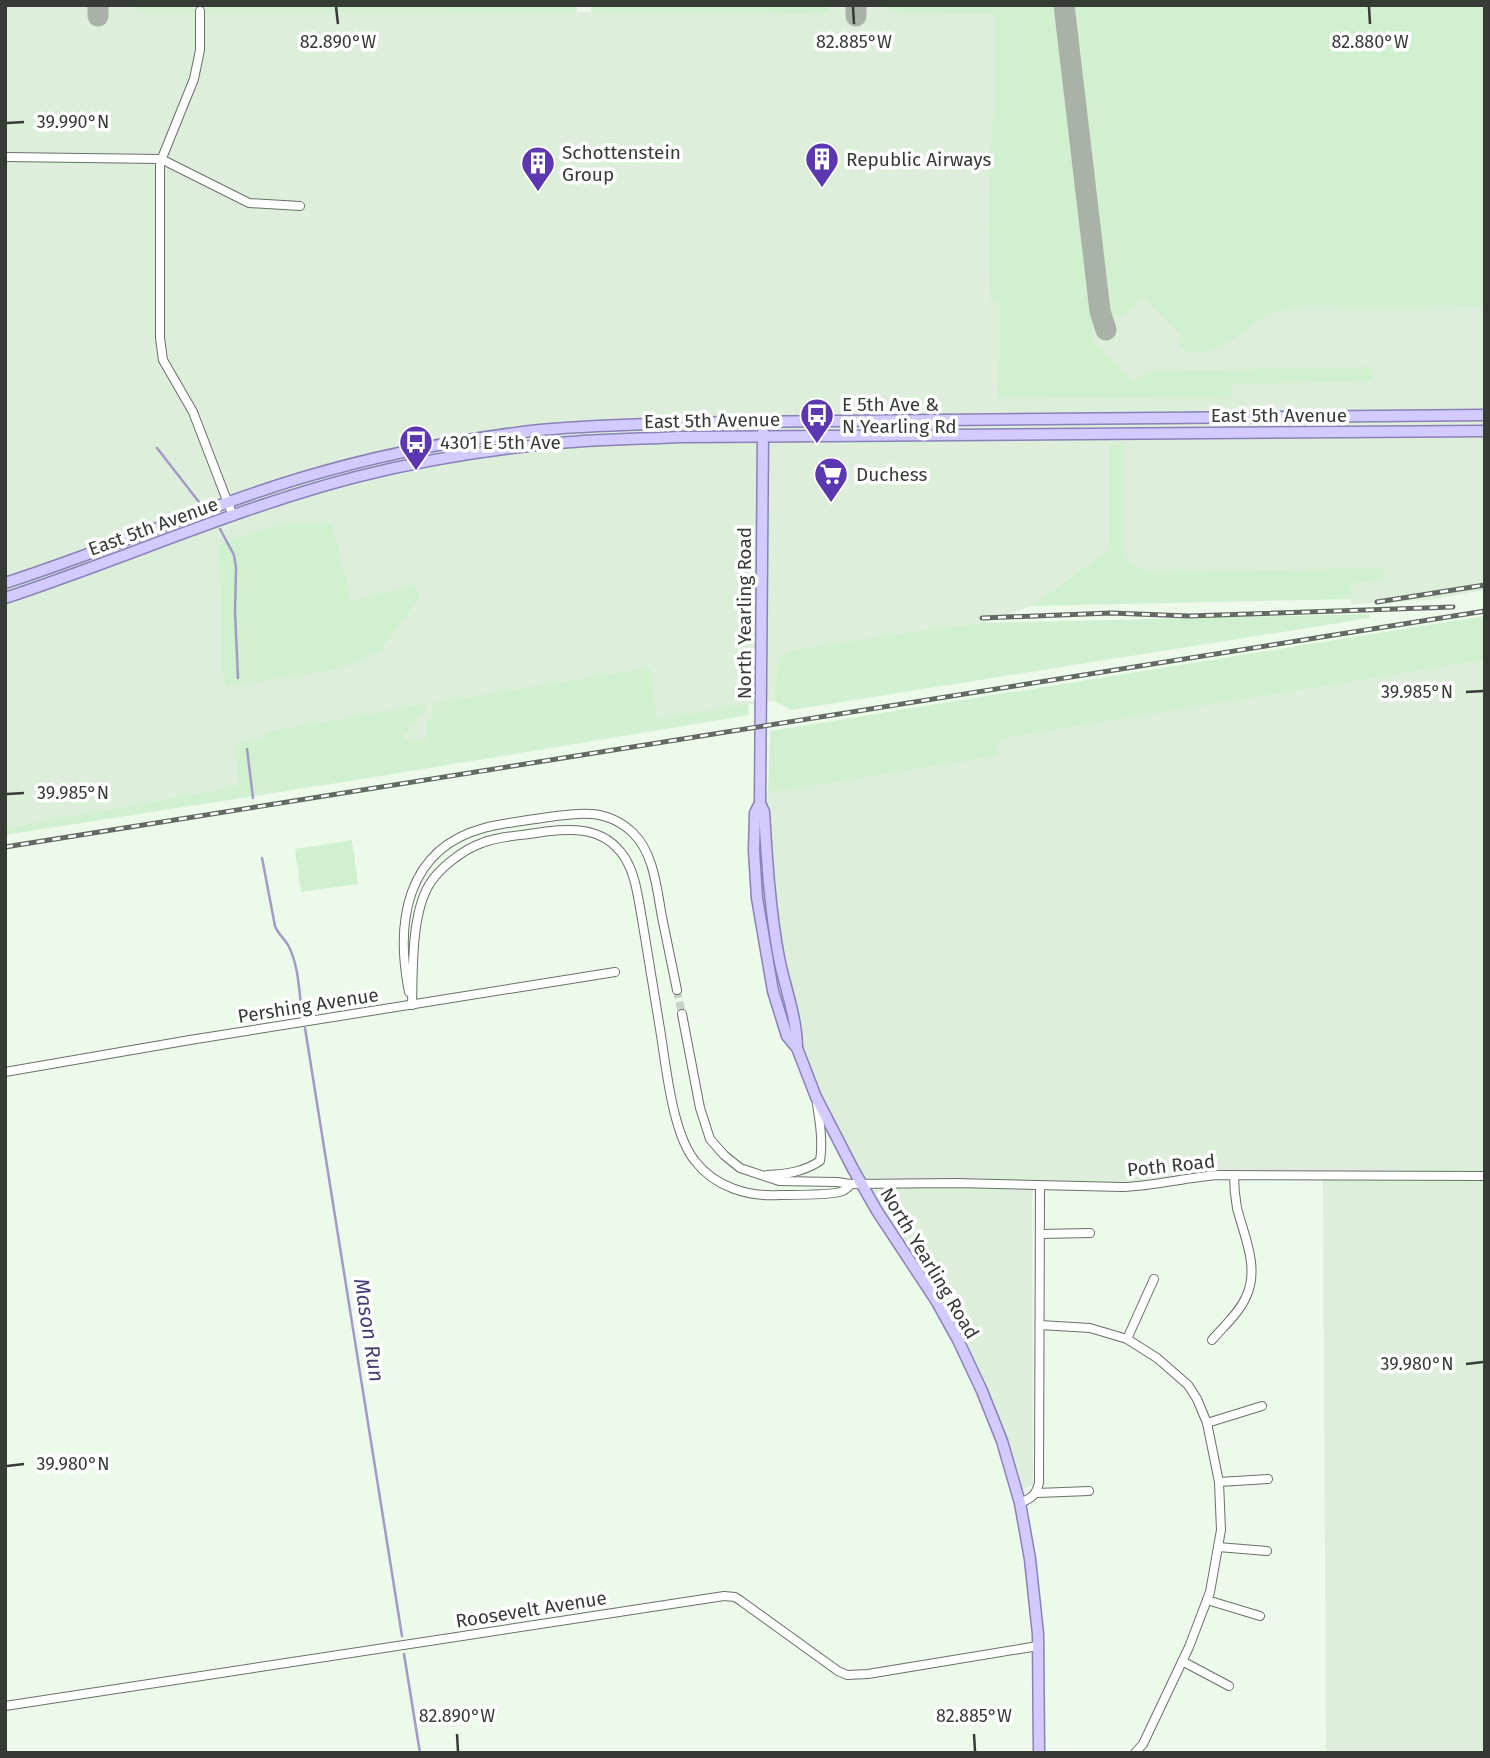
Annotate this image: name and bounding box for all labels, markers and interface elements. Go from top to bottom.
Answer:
text: 82.890°W [300,31,376,53]
text: 82.885°W [816,31,892,53]
text: 82.880°W [1331,31,1409,53]
text: 39.990°N [37,111,109,133]
building icon: Republic Airways [803,140,841,189]
place label: Schottenstein Group [562,141,681,186]
building icon: Schottenstein Group [519,144,557,193]
place label: Republic Airways [846,148,991,171]
place label: E 5th Ave & N Yearling Rd [842,393,957,438]
bus stop icon: E 5th Ave & N Yearling Rd [798,396,836,445]
street label: East 5th Avenue [1211,404,1347,427]
street label: East 5th Avenue [644,408,780,433]
bus stop icon: 4301 E 5th Ave [397,423,435,472]
place label: 4301 E 5th Ave [440,431,561,454]
supermarket icon: Duchess [812,455,850,504]
place label: Duchess [856,463,928,486]
street label: East 5th Avenue [85,492,221,561]
street label: North Yearling Road [733,527,756,699]
text: 39.985°N [1381,681,1453,703]
text: 39.985°N [37,782,109,804]
street label: Pershing Avenue [236,983,380,1028]
street label: Poth Road [1126,1149,1216,1182]
street label: North Yearling Road [875,1183,984,1343]
water label: Mason Run [348,1276,390,1384]
text: 39.980°N [1380,1353,1454,1375]
text: 39.980°N [36,1453,110,1475]
street label: Roosevelt Avenue [454,1586,608,1633]
text: 82.890°W [419,1705,495,1727]
text: 82.885°W [936,1705,1012,1727]

